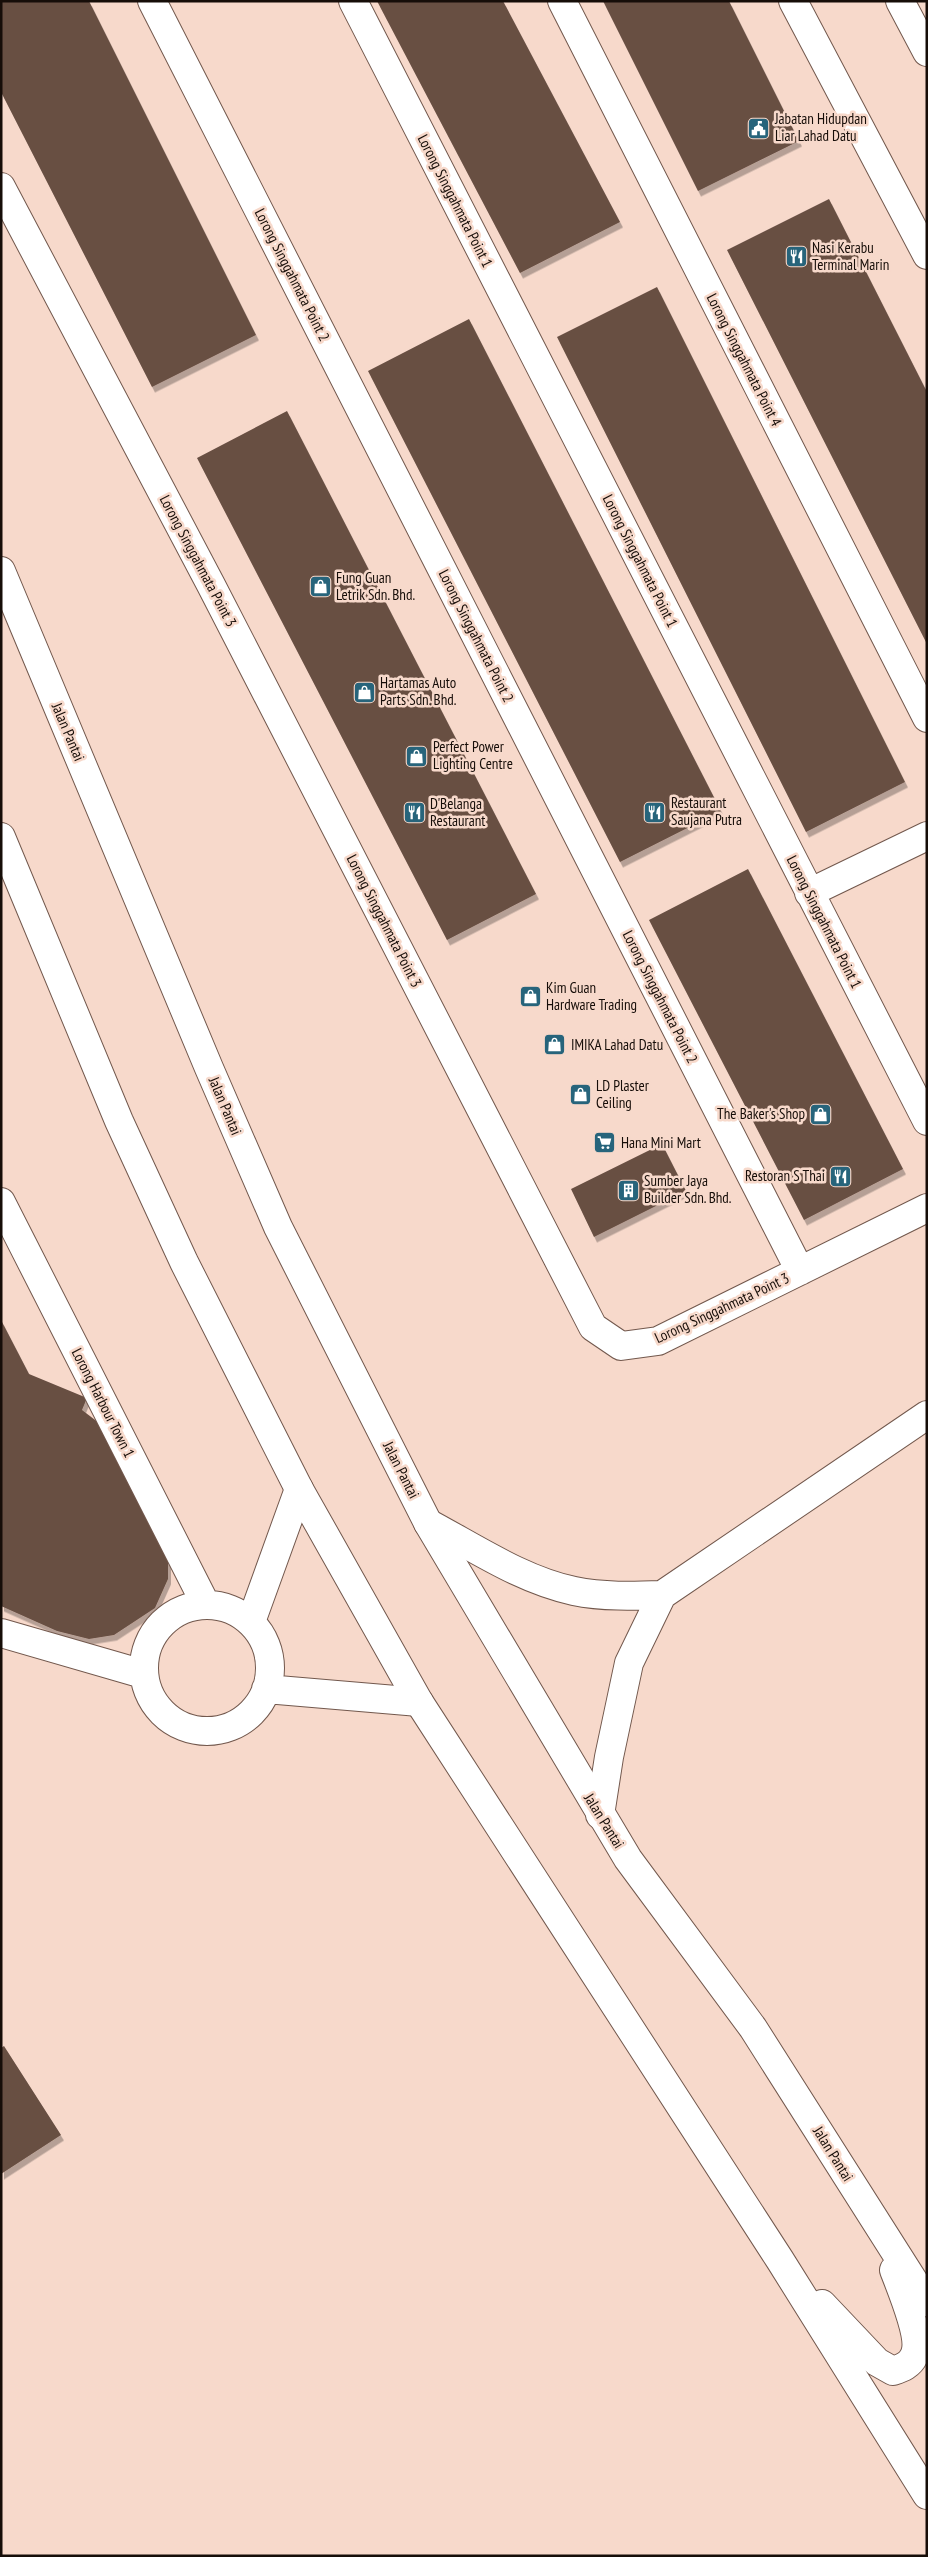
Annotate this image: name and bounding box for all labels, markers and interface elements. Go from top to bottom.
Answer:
place label: Jabatan Hidupdan Liar Lahad Datu [774,109,867,145]
public building icon: Jabatan Hidupdan Liar Lahad Datu [747,116,771,140]
street label: Lorong Singgahmata Point 1 [414,131,497,270]
street label: Lorong Singgahmata Point 2 [251,205,334,344]
place label: Nasi Kerabu Terminal Marin [812,238,889,274]
restaurant icon: Nasi Kerabu Terminal Marin [784,245,808,269]
street label: Lorong Singgahmata Point 4 [703,290,786,430]
street label: Lorong Singgahmata Point 1 [599,491,682,630]
street label: Lorong Singgahmata Point 3 [156,492,241,630]
street label: Lorong Singgahmata Point 2 [435,566,518,705]
place label: Fung Guan Letrik Sdn. Bhd. [336,568,415,604]
shop icon: Fung Guan Letrik Sdn. Bhd. [308,575,332,599]
place label: Hartamas Auto Parts Sdn. Bhd. [380,673,457,709]
shop icon: Hartamas Auto Parts Sdn. Bhd. [352,680,376,704]
street label: Jalan Pantai [47,699,89,764]
place label: Perfect Power Lighting Centre [433,737,513,773]
shop icon: Perfect Power Lighting Centre [405,744,429,768]
place label: Restaurant Saujana Putra [671,793,742,829]
place label: D'Belanga Restaurant [430,794,485,830]
restaurant icon: Restaurant Saujana Putra [643,800,667,824]
restaurant icon: D'Belanga Restaurant [402,801,426,825]
street label: Lorong Singgahmata Point 3 [343,851,426,990]
street label: Lorong Singgahmata Point 1 [783,852,866,991]
street label: Lorong Singgahmata Point 2 [619,927,702,1066]
place label: Kim Guan Hardware Trading [546,978,637,1014]
shop icon: Kim Guan Hardware Trading [518,985,542,1009]
shop icon: IMIKA Lahad Datu [543,1033,567,1057]
place label: IMIKA Lahad Datu [571,1035,663,1054]
street label: Jalan Pantai [204,1073,246,1138]
place label: LD Plaster Ceiling [596,1076,650,1112]
shop icon: LD Plaster Ceiling [568,1083,592,1107]
shop icon: The Baker's Shop [809,1102,833,1126]
place label: The Baker's Shop [717,1104,805,1123]
supermarket icon: Hana Mini Mart [593,1131,617,1155]
place label: Hana Mini Mart [621,1133,701,1152]
restaurant icon: Restoran S Thai [829,1164,853,1188]
place label: Restoran S Thai [745,1166,825,1185]
place label: Sumber Jaya Builder Sdn. Bhd. [644,1171,732,1207]
building icon: Sumber Jaya Builder Sdn. Bhd. [616,1178,640,1202]
street label: Lorong Singgahmata Point 3 [651,1268,792,1347]
street label: Lorong Harbour Town 1 [68,1345,139,1461]
street label: Jalan Pantai [379,1437,424,1501]
street label: Jalan Pantai [580,1789,629,1852]
street label: Jalan Pantai [809,2122,858,2185]

